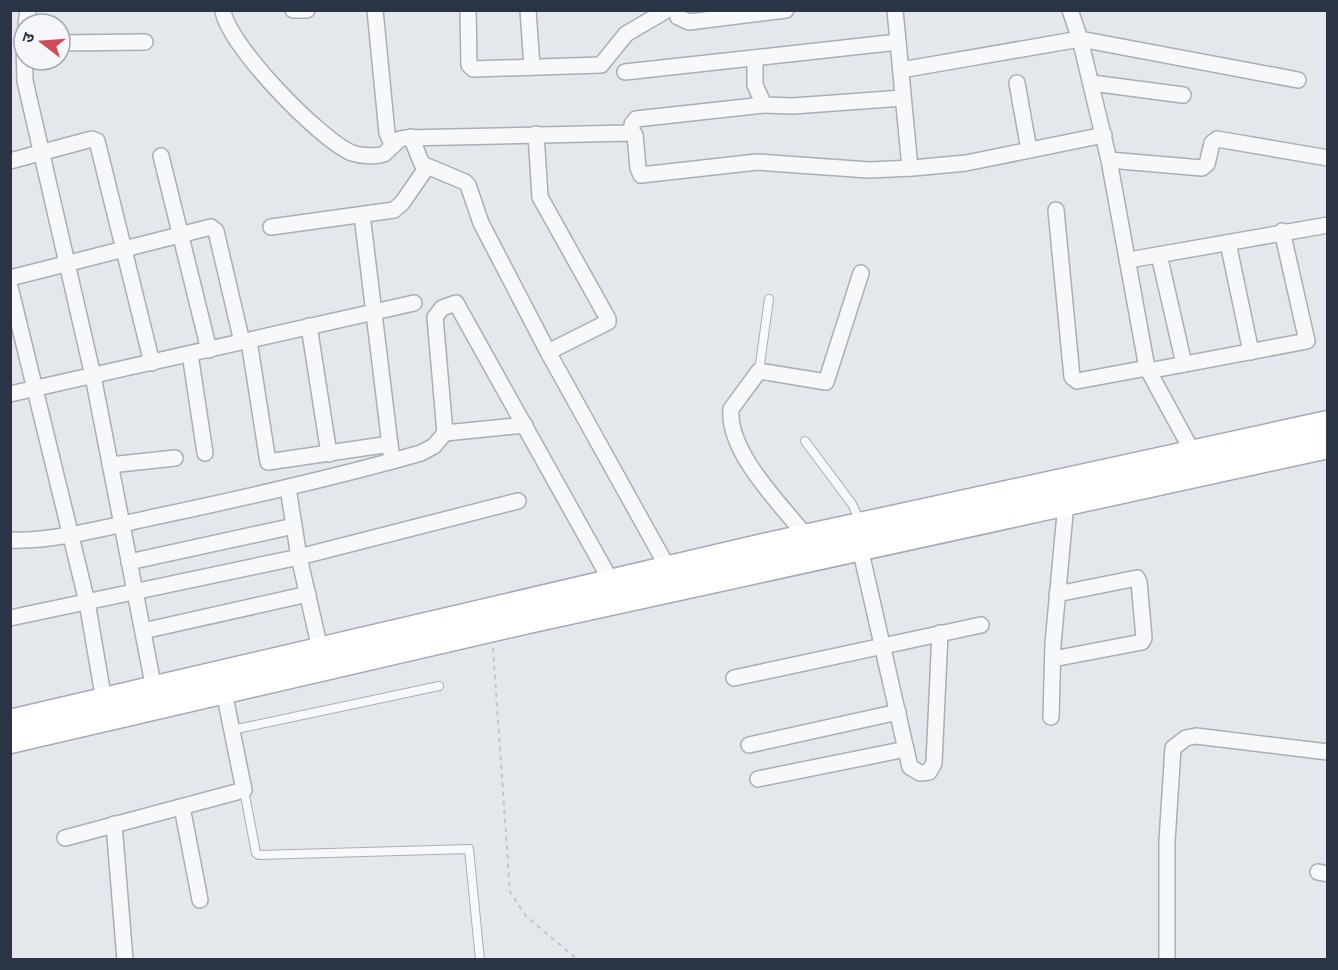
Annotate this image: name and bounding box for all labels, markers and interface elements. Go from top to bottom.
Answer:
north arrow [12,12,72,72]
text: उ [18,30,39,45]

